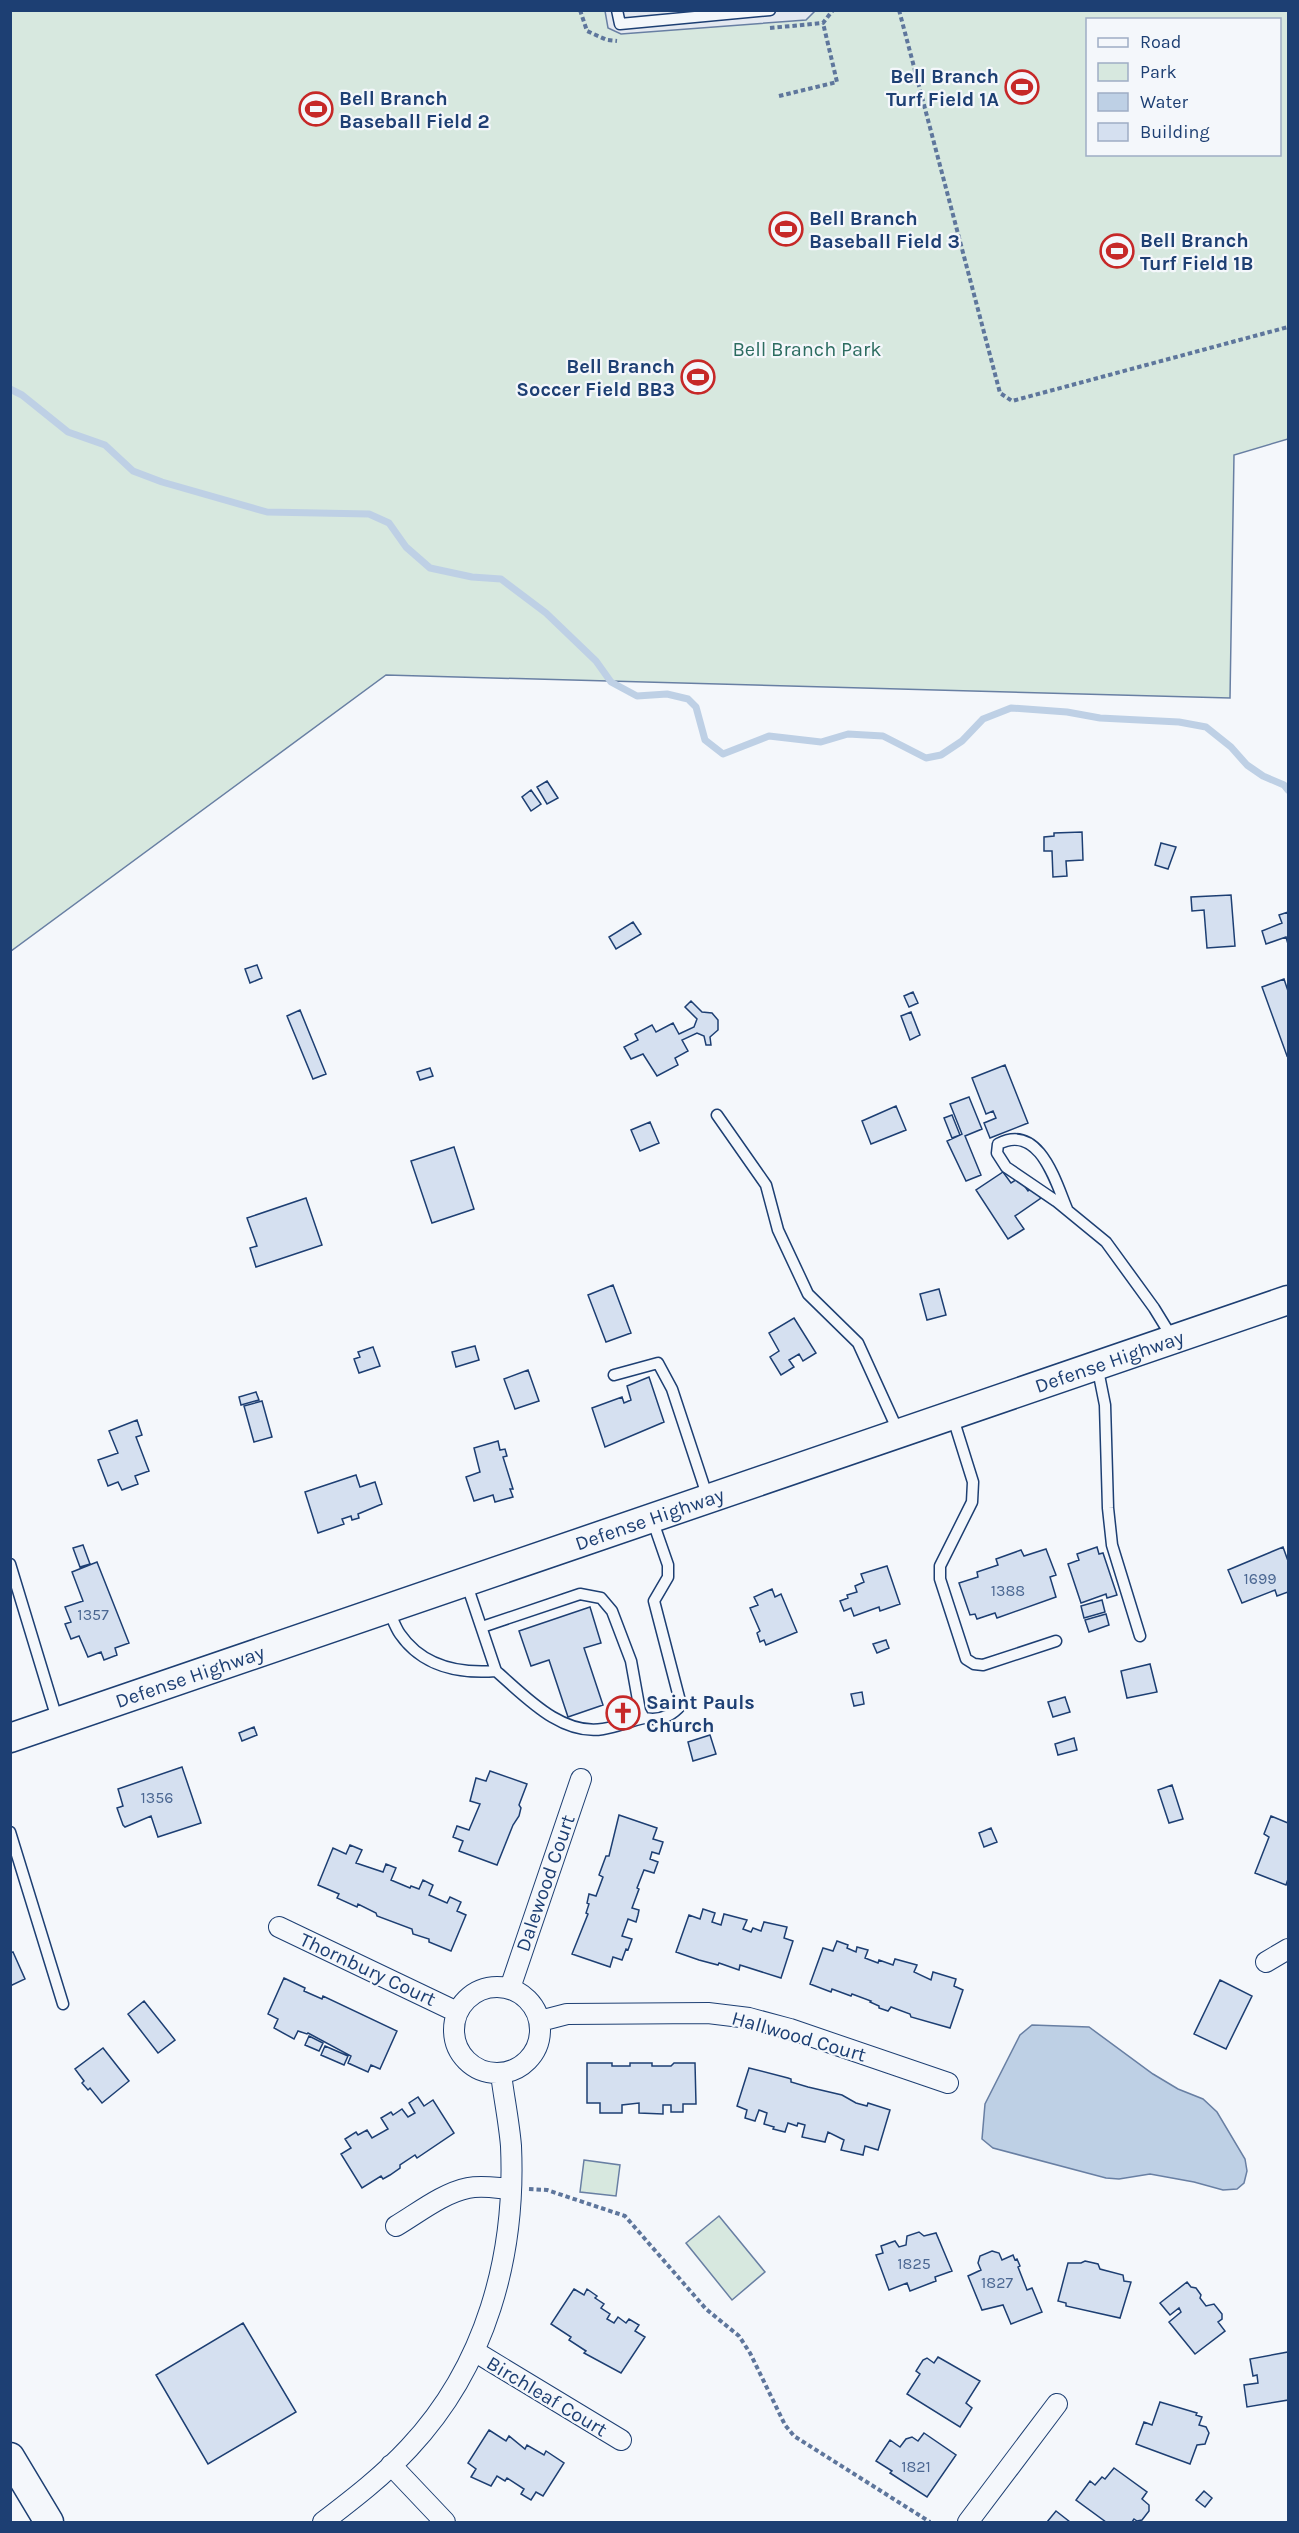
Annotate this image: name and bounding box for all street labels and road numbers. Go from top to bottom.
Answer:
street label: Defense Highway [1032,1326,1187,1398]
street label: Defense Highway [572,1483,727,1555]
street label: Defense Highway [112,1641,267,1713]
street label: Dalewood Court [511,1811,580,1955]
street label: Thornbury Court [296,1928,440,2011]
street label: Hallwood Court [729,2006,869,2067]
street label: Birchleaf Court [482,2351,612,2442]

